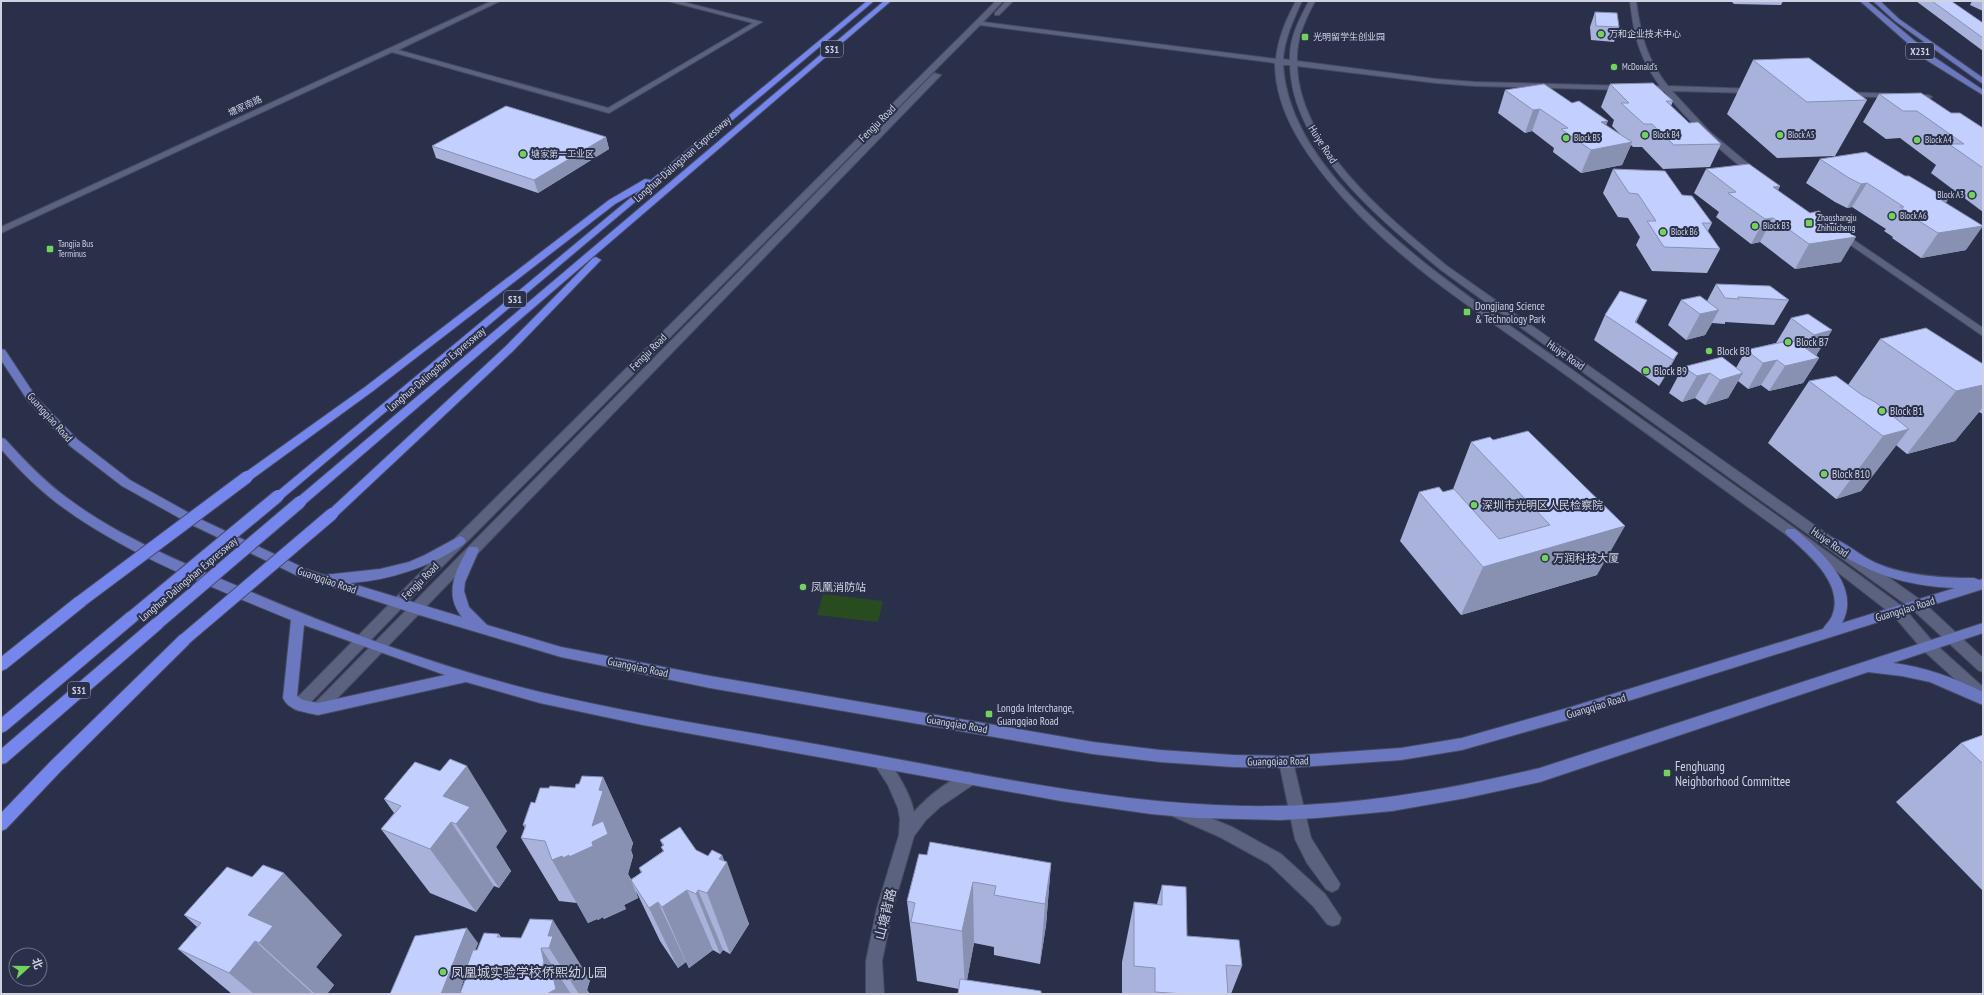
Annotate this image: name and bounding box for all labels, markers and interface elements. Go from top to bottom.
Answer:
place label: 万和企业技术中心 [1609,28,1681,39]
marker: 万和企业技术中心 [1596,29,1606,39]
place label: 光明留学生创业园 [1313,31,1385,42]
marker: 光明留学生创业园 [1300,32,1310,42]
road number: S31 [821,41,843,57]
road number: X231 [1906,43,1934,59]
place label: McDonald's [1622,61,1657,72]
marker: McDonald's [1609,62,1619,72]
street label: 塘家南路 [226,93,263,118]
street label: Fengju Road [855,101,899,145]
street label: Longhua-Dalingshan Expressway [630,112,734,205]
street label: Huiye Road [1305,122,1341,166]
place label: Block B4 [1653,129,1680,140]
place label: Block A5 [1788,129,1815,140]
marker: Block B4 [1640,130,1650,140]
marker: Block A5 [1775,130,1785,140]
place label: Block B5 [1574,132,1601,143]
marker: Block B5 [1561,133,1571,143]
place label: Block A4 [1925,134,1952,145]
marker: Block A4 [1912,135,1922,145]
place label: 塘家第一工业区 [531,148,594,159]
marker: 塘家第一工业区 [518,149,528,159]
place label: Block A3 [1937,189,1964,200]
marker: Block A3 [1967,190,1977,200]
place label: Block A6 [1900,210,1927,221]
marker: Block A6 [1887,211,1897,221]
place label: Zhaoshangju Zhihuicheng [1817,212,1857,233]
marker: Zhaoshangju Zhihuicheng [1804,218,1814,228]
place label: Block B3 [1763,220,1790,231]
marker: Block B3 [1750,221,1760,231]
place label: Block B6 [1671,226,1698,237]
marker: Block B6 [1658,227,1668,237]
place label: Tangjia Bus Terminus [58,238,93,259]
marker: Tangjia Bus Terminus [45,244,55,254]
road number: S31 [504,291,526,307]
place label: Dongjiang Science & Technology Park [1475,299,1546,326]
marker: Dongjiang Science & Technology Park [1462,307,1472,317]
street label: Longhua-Dalingshan Expressway [384,323,489,414]
street label: Fengju Road [626,330,670,374]
place label: Block B7 [1796,335,1829,349]
street label: Huiye Road [1544,337,1588,373]
marker: Block B7 [1783,337,1793,347]
place label: Block B8 [1717,344,1750,358]
marker: Block B8 [1704,346,1714,356]
place label: Block B9 [1654,364,1687,378]
marker: Block B9 [1641,366,1651,376]
street label: Guangqiao Road [24,389,76,445]
place label: Block B1 [1890,404,1923,418]
marker: Block B1 [1877,406,1887,416]
place label: Block B10 [1832,467,1870,481]
marker: Block B10 [1819,469,1829,479]
place label: 深圳市光明区人民检察院 [1482,498,1603,512]
marker: 深圳市光明区人民检察院 [1469,500,1479,510]
street label: Huiye Road [1808,524,1852,560]
street label: Longhua-Dalingshan Expressway [136,533,241,624]
place label: 万润科技大厦 [1553,551,1619,565]
marker: 万润科技大厦 [1540,553,1550,563]
street label: Fengju Road [398,559,442,603]
street label: Guangqiao Road [296,563,359,597]
place label: 凤凰消防站 [811,580,866,594]
marker: 凤凰消防站 [798,582,808,592]
street label: Guangqiao Road [1874,593,1937,625]
street label: Guangqiao Road [606,654,670,680]
road number: S31 [68,682,90,698]
street label: Guangqiao Road [1565,690,1628,722]
place label: Longda Interchange, Guangqiao Road [997,701,1074,728]
marker: Longda Interchange, Guangqiao Road [984,709,994,719]
street label: Guangqiao Road [925,712,989,736]
street label: Guangqiao Road [1247,753,1309,769]
place label: Fenghuang Neighborhood Committee [1675,758,1790,790]
marker: Fenghuang Neighborhood Committee [1662,768,1672,778]
street label: 山塘背路 [871,887,900,941]
north arrow [8,947,48,987]
text: 北 [29,956,46,971]
place label: 凤凰城实验学校侨熙幼儿园 [451,964,607,981]
marker: 凤凰城实验学校侨熙幼儿园 [438,967,448,977]

